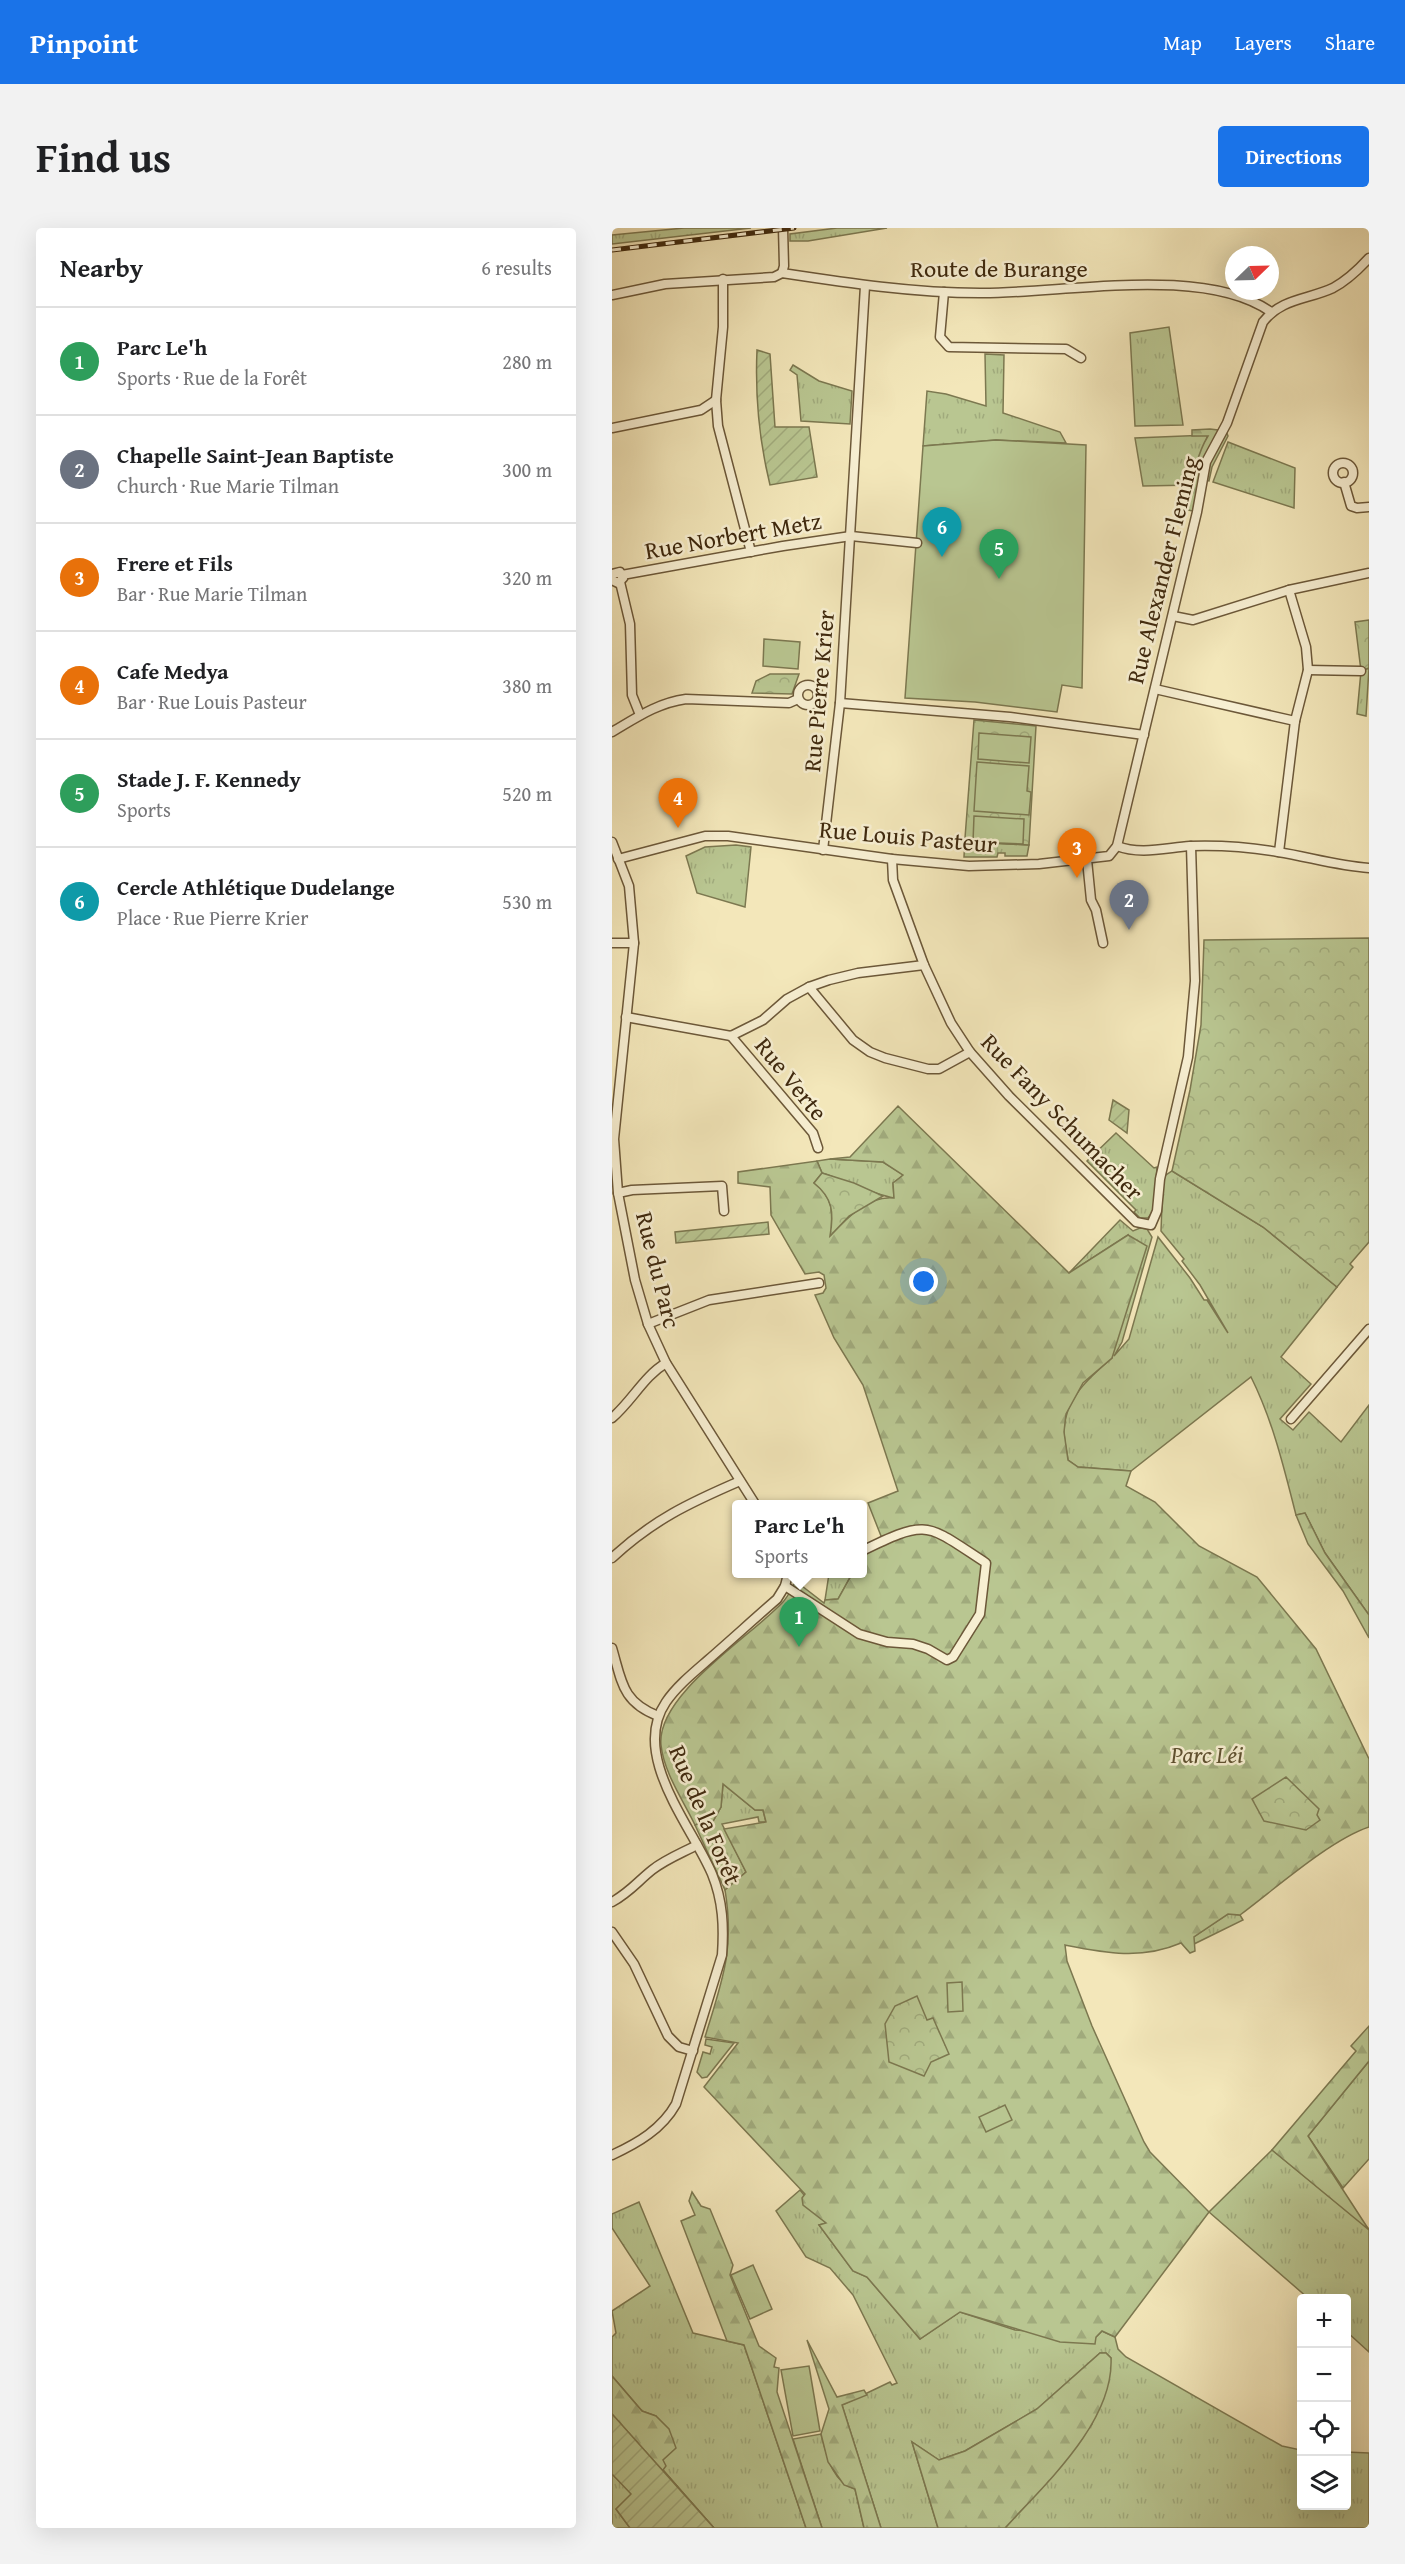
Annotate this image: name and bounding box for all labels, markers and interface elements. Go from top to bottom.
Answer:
text: Pinpoint [30,22,138,63]
text: Map [1163,27,1202,58]
text: Layers [1235,27,1292,58]
text: Share [1325,27,1375,58]
text: Find us [36,126,171,187]
button: Directions [1218,126,1369,187]
north arrow [1225,246,1279,300]
text: Nearby [60,248,143,287]
street label: Route de Burange [910,251,1088,286]
text: 6 results [481,253,552,282]
text: Parc Le'h [117,331,207,363]
text: 1 [74,347,85,376]
text: 280 m [502,347,552,376]
text: Sports · Rue de la Forêt [117,363,307,392]
text: Chapelle Saint-Jean Baptiste [117,439,394,471]
street label: Rue Alexander Fleming [1117,452,1208,687]
text: 2 [74,455,85,484]
text: 300 m [502,455,552,484]
text: Church · Rue Marie Tilman [117,471,339,500]
street label: Rue Norbert Metz [642,503,824,568]
pin: 6 [922,508,962,557]
pin: 5 [980,530,1018,579]
text: Frere et Fils [117,547,233,579]
text: 3 [74,563,85,592]
text: 320 m [502,563,552,592]
text: Bar · Rue Marie Tilman [117,579,307,608]
street label: Rue Pierre Krier [794,609,843,773]
text: Cafe Medya [117,655,229,687]
text: 4 [74,671,85,700]
text: 380 m [502,671,552,700]
text: Bar · Rue Louis Pasteur [117,687,307,716]
text: Stade J. F. Kennedy [117,763,301,795]
pin: 4 [658,778,698,828]
text: 5 [74,779,85,808]
text: 520 m [502,779,552,808]
text: Sports [117,795,171,824]
street label: Rue Louis Pasteur [818,811,998,862]
pin: 3 [1058,828,1096,878]
text: Cercle Athlétique Dudelange [117,871,395,903]
pin: 2 [1110,880,1148,930]
text: 6 [74,887,85,916]
text: 530 m [502,887,552,916]
text: Place · Rue Pierre Krier [117,903,308,932]
street label: Rue Fany Schumacher [973,1025,1152,1208]
street label: Rue Verte [747,1029,836,1128]
street label: Rue du Parc [627,1208,690,1332]
your location [909,1267,938,1296]
popup [732,1500,867,1578]
text: Parc Le'h [754,1509,845,1541]
text: Sports [754,1541,808,1570]
pin: 1 [780,1598,819,1647]
park label: Parc Léi [1170,1737,1243,1772]
street label: Rue de la Forêt [660,1740,751,1891]
map controls [1297,2294,1351,2510]
button: + [1297,2294,1351,2348]
button: − [1297,2348,1351,2402]
button: locate [1297,2402,1351,2456]
button: layers [1297,2456,1351,2510]

